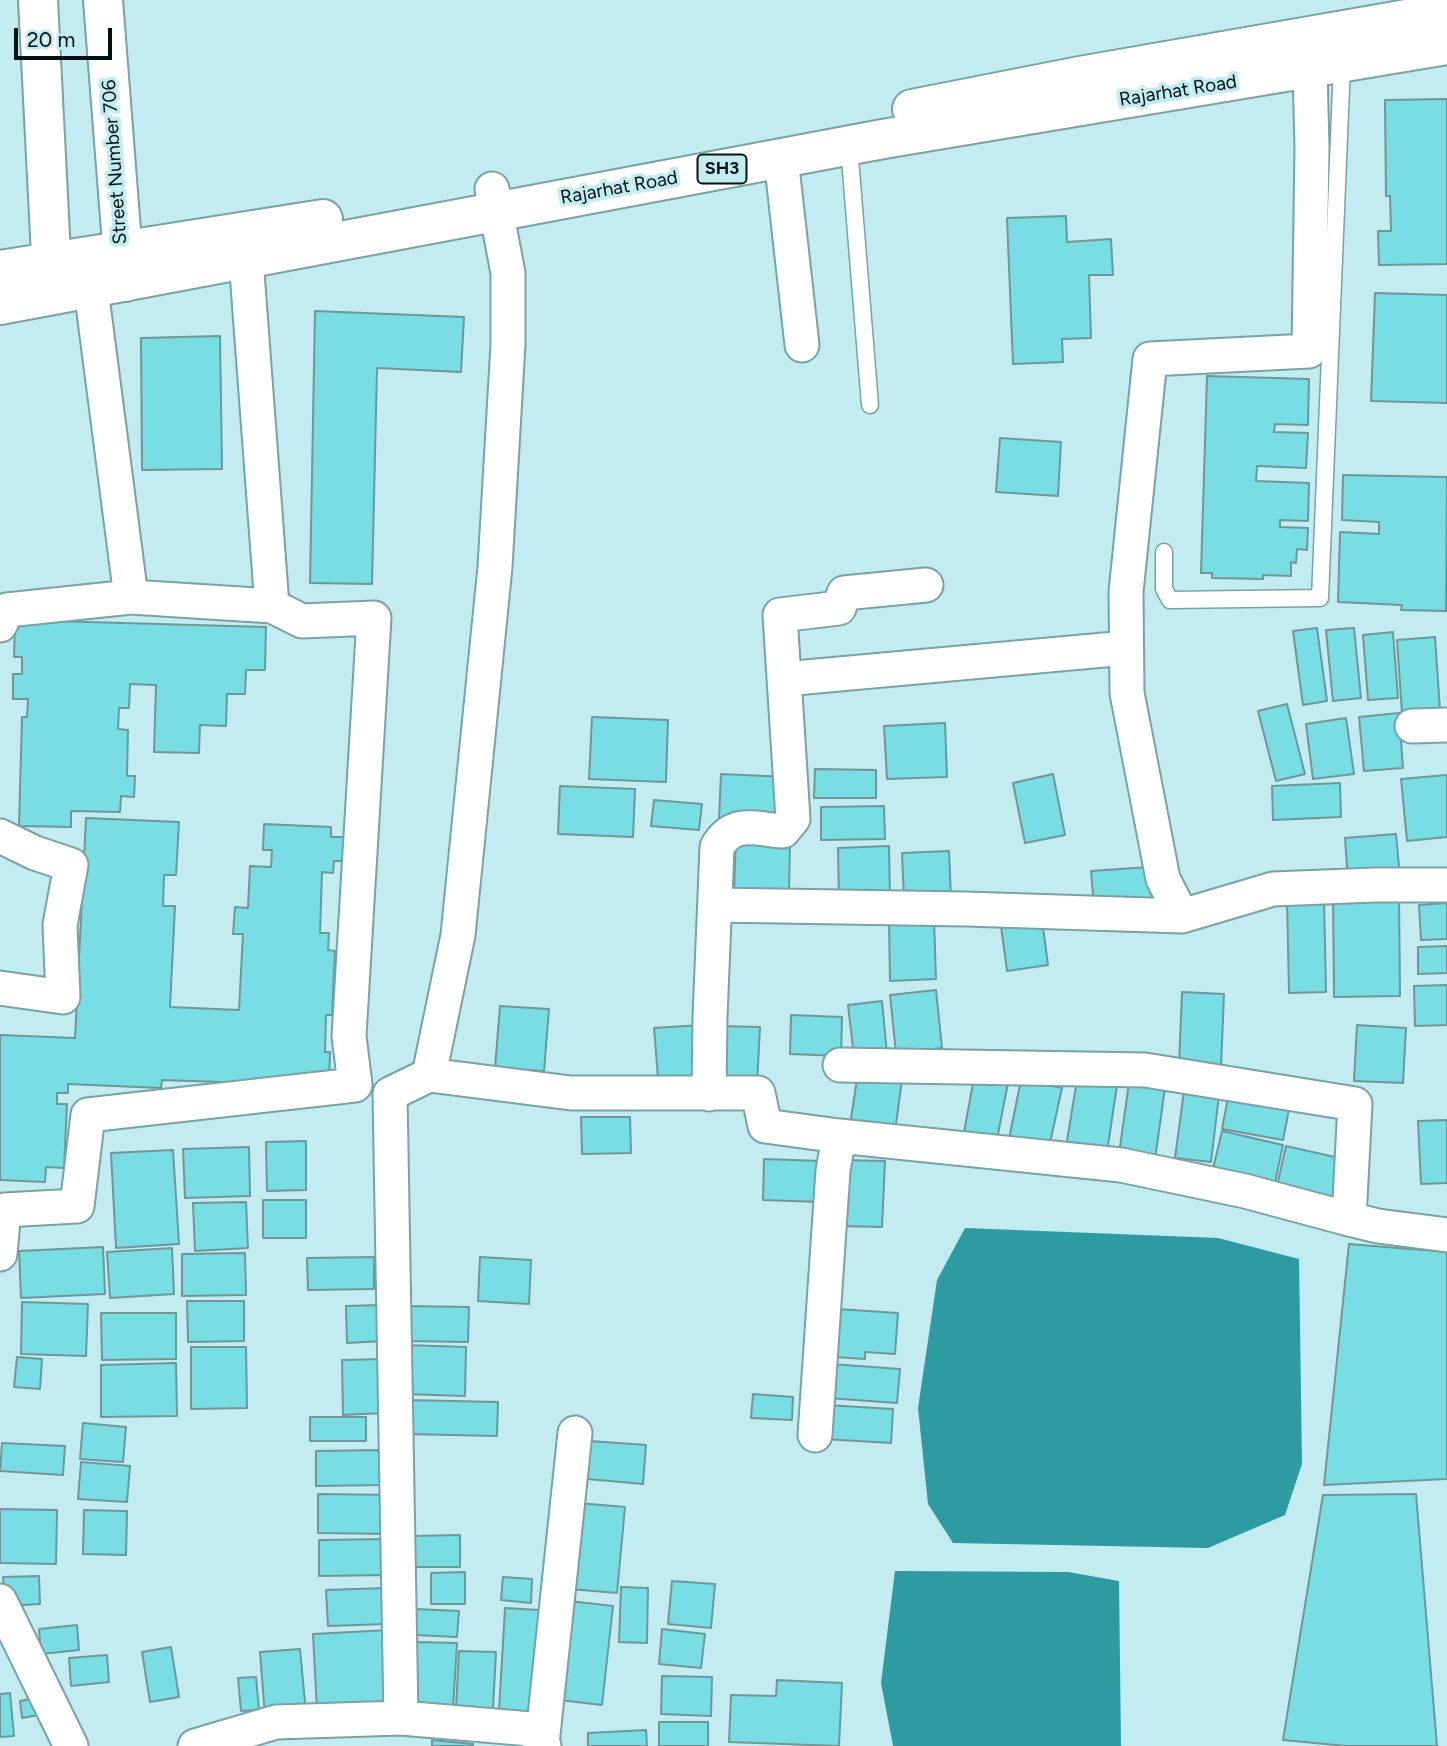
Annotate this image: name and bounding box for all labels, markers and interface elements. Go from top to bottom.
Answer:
scale bar [18,14,116,58]
text: 20 m [27,27,75,52]
street label: Rajarhat Road [1118,70,1238,112]
street label: Street Number 706 [98,79,132,245]
road number: SH3 [698,154,746,184]
street label: Rajarhat Road [559,166,679,210]

